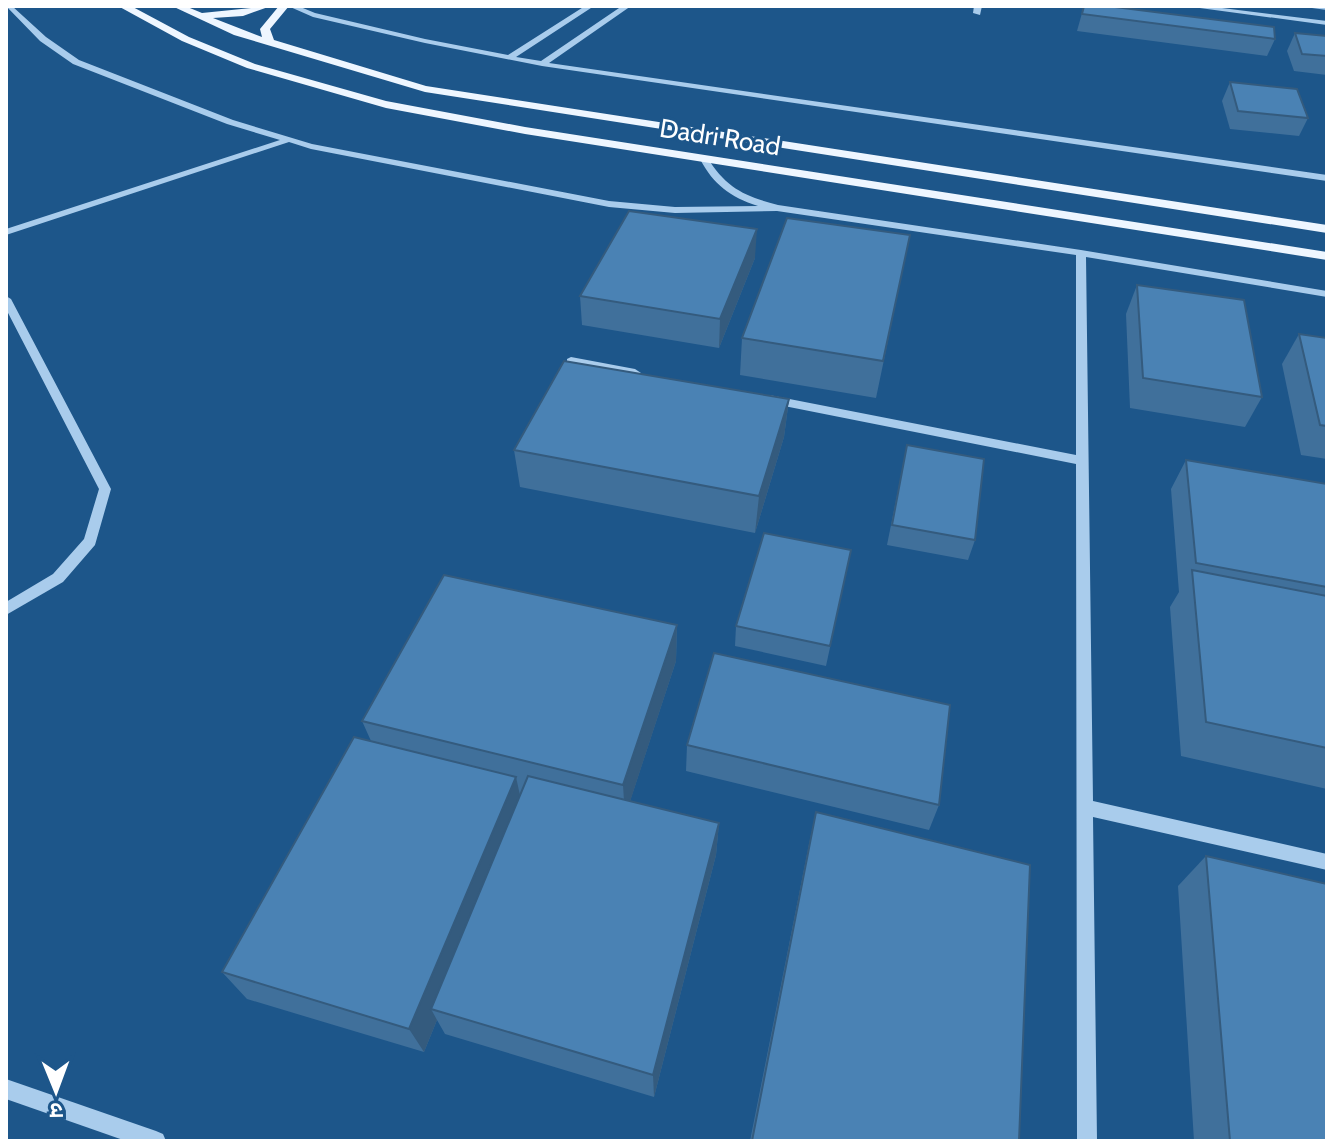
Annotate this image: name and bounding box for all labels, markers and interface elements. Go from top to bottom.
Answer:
street label: Dadri Road [657,112,783,162]
north arrow [16,1051,96,1131]
text: उ [49,1097,63,1124]

